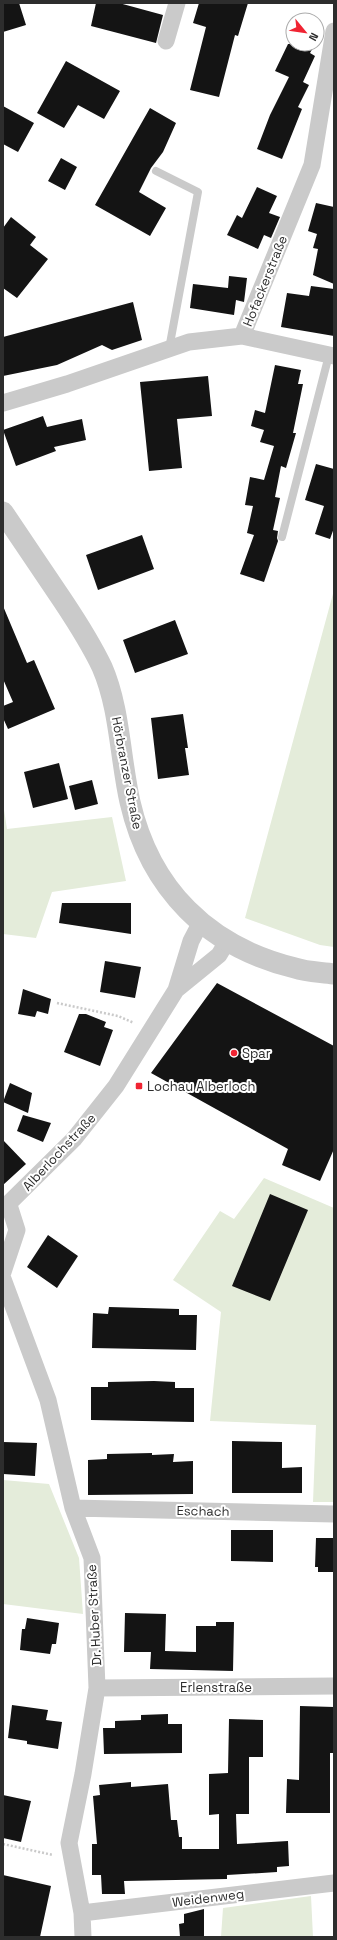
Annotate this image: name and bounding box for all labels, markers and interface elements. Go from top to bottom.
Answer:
north arrow [285,12,325,52]
text: N [306,30,322,43]
street label: Hofackerstraße [239,233,291,329]
street label: Hörbranzer Straße [108,715,146,831]
place label: Spar [242,1045,271,1062]
marker: Spar [229,1048,239,1058]
place label: Lochau Alberloch [147,1078,256,1095]
marker: Lochau Alberloch [134,1081,144,1091]
street label: Alberlochstraße [19,1110,99,1194]
street label: Eschach [176,1502,230,1520]
street label: Dr. Huber Straße [83,1564,105,1666]
street label: Erlenstraße [180,1679,252,1696]
street label: Weidenweg [171,1885,245,1911]

